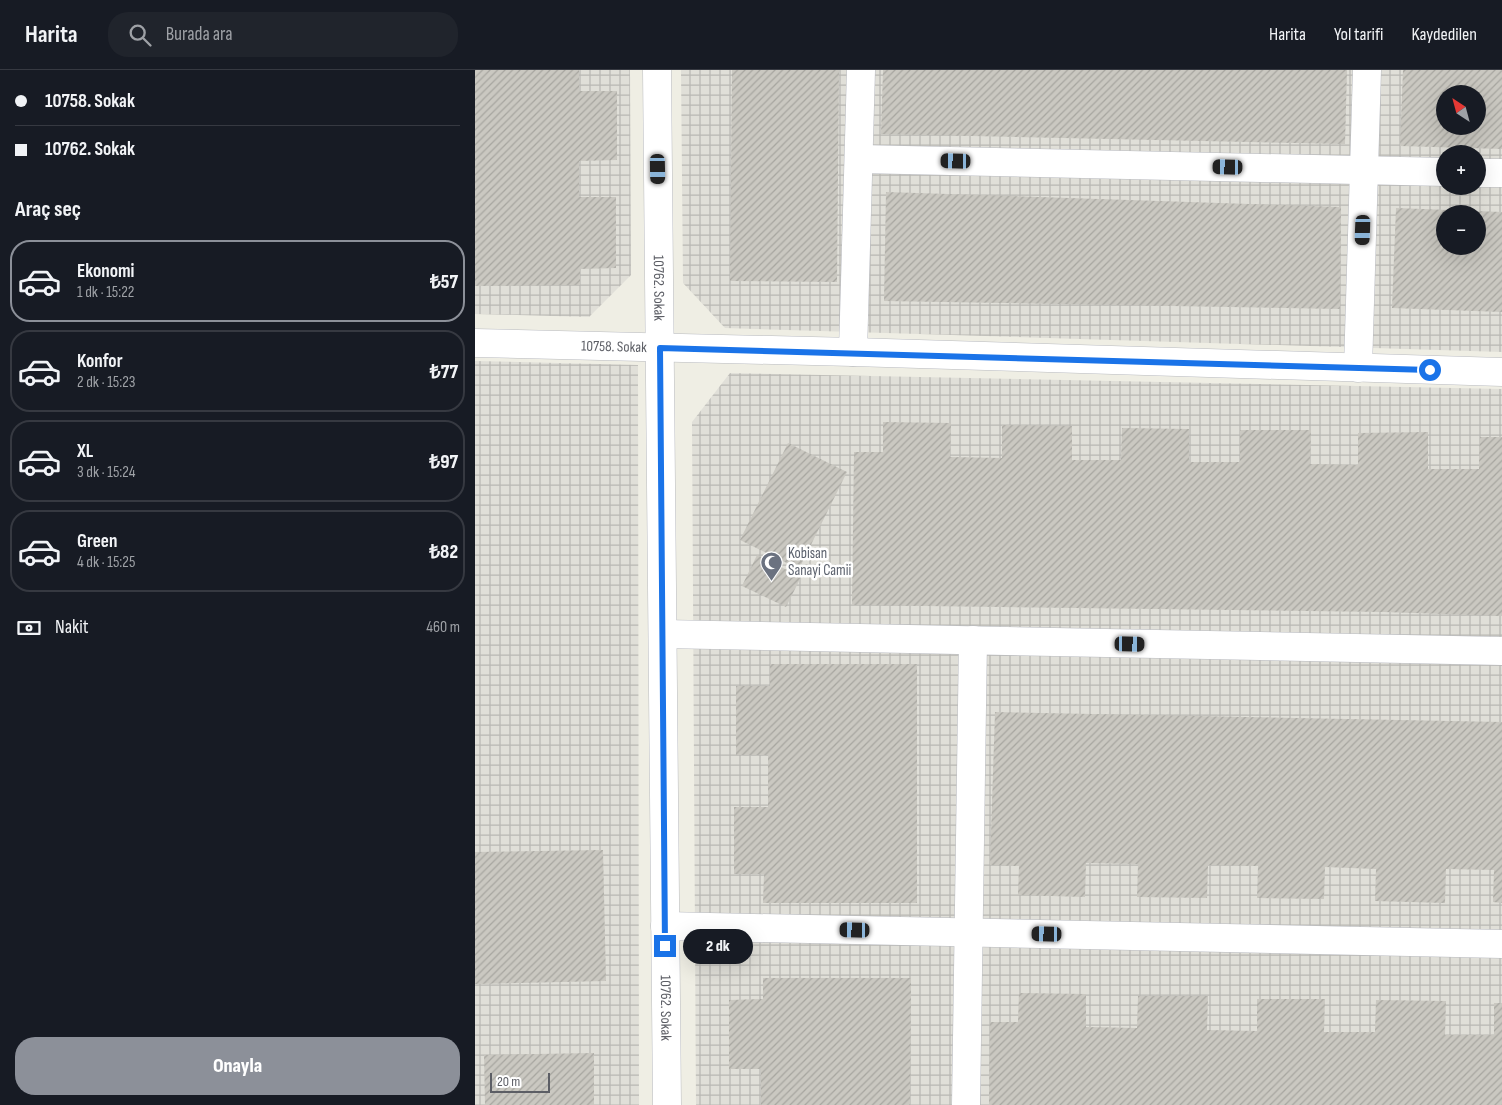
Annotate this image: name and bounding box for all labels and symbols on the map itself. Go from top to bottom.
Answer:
north arrow [1436,85,1486,135]
car [940,153,971,169]
car [650,154,665,184]
car [1212,159,1243,175]
car [1354,215,1371,245]
street label: 10762. Sokak [649,255,669,321]
street label: 10758. Sokak [581,336,647,357]
route start [1419,359,1441,381]
place label: Kobisan Sanayi Camii [788,544,851,580]
mosque icon: Kobisan Sanayi Camii [760,550,784,581]
car [1114,636,1145,652]
car [839,922,870,938]
car [1031,926,1062,942]
callout: 2 dk [683,928,753,964]
route end [654,935,676,957]
street label: 10762. Sokak [656,975,676,1041]
scale bar [490,1070,550,1093]

